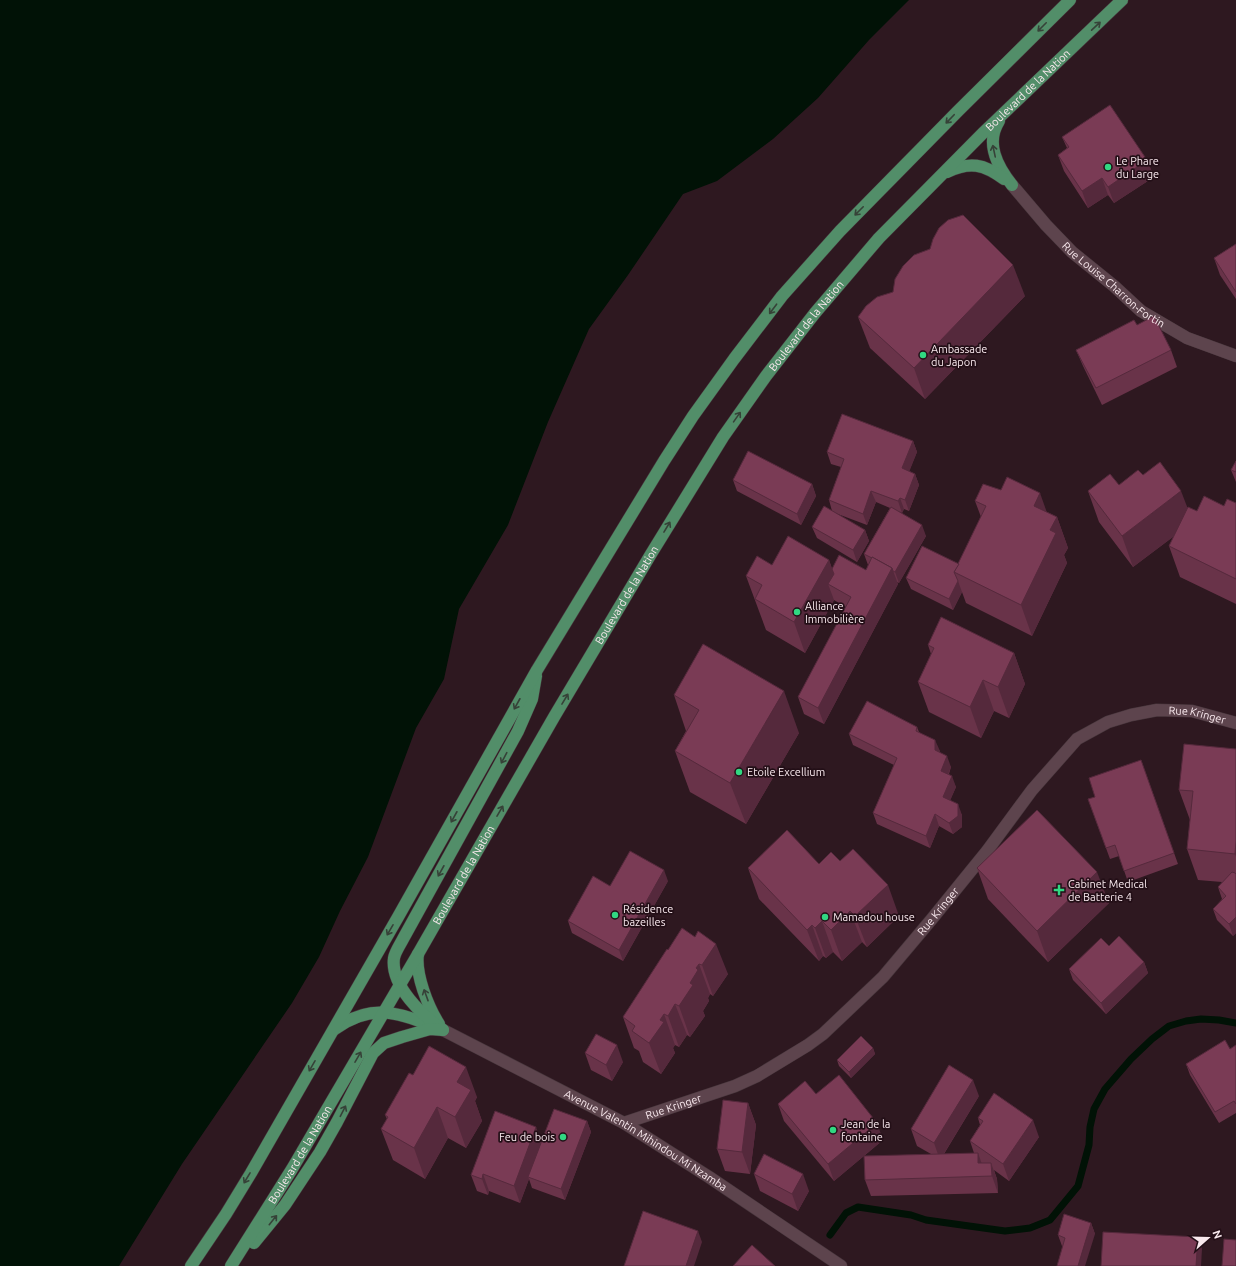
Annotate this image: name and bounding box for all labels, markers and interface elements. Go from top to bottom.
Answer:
one-way arrow [1037,22,1047,32]
one-way arrow [1090,22,1100,31]
street label: Boulevard de la Nation [983,47,1073,133]
one-way arrow [945,114,955,124]
one-way arrow [990,145,998,158]
place label: Le Phare du Large [1116,155,1159,180]
marker: Le Phare du Large [1103,162,1113,172]
one-way arrow [854,206,864,216]
street label: Rue Louise Charron-Fortin [1060,240,1167,330]
street label: Boulevard de la Nation [766,278,846,373]
one-way arrow [768,303,777,314]
place label: Ambassade du Japon [931,343,987,368]
marker: Ambassade du Japon [918,350,928,360]
one-way arrow [733,412,741,423]
one-way arrow [664,521,672,533]
street label: Boulevard de la Nation [593,544,661,646]
place label: Alliance Immobilière [805,600,864,625]
marker: Alliance Immobilière [792,607,802,617]
one-way arrow [561,694,569,705]
one-way arrow [513,697,521,709]
street label: Rue Kringer [1168,704,1228,726]
one-way arrow [499,751,507,763]
place label: Etoile Excellium [747,766,825,778]
marker: Etoile Excellium [734,767,744,777]
one-way arrow [497,805,504,817]
one-way arrow [449,811,457,823]
street label: Boulevard de la Nation [430,823,497,927]
one-way arrow [436,865,444,877]
place label: Cabinet Medical de Batterie 4 [1068,878,1147,903]
street label: Rue Kringer [915,884,962,937]
marker: Cabinet Medical de Batterie 4 [1053,884,1065,896]
place label: Résidence bazeilles [623,903,673,928]
marker: Résidence bazeilles [610,910,620,920]
place label: Mamadou house [833,911,915,923]
marker: Mamadou house [820,912,830,922]
one-way arrow [385,924,393,936]
one-way arrow [421,989,429,1001]
one-way arrow [354,1051,362,1063]
one-way arrow [308,1060,316,1072]
street label: Avenue Valentin Mihindou Mi Nzamba [562,1087,729,1193]
street label: Rue Kringer [644,1091,704,1121]
street label: Boulevard de la Nation [266,1103,334,1206]
one-way arrow [340,1105,347,1117]
place label: Jean de la fontaine [841,1118,891,1143]
marker: Jean de la fontaine [828,1125,838,1135]
place label: Feu de bois [499,1131,555,1143]
marker: Feu de bois [558,1132,568,1142]
one-way arrow [243,1172,251,1184]
one-way arrow [268,1214,277,1225]
north arrow [1188,1218,1228,1258]
text: N [1210,1229,1224,1240]

